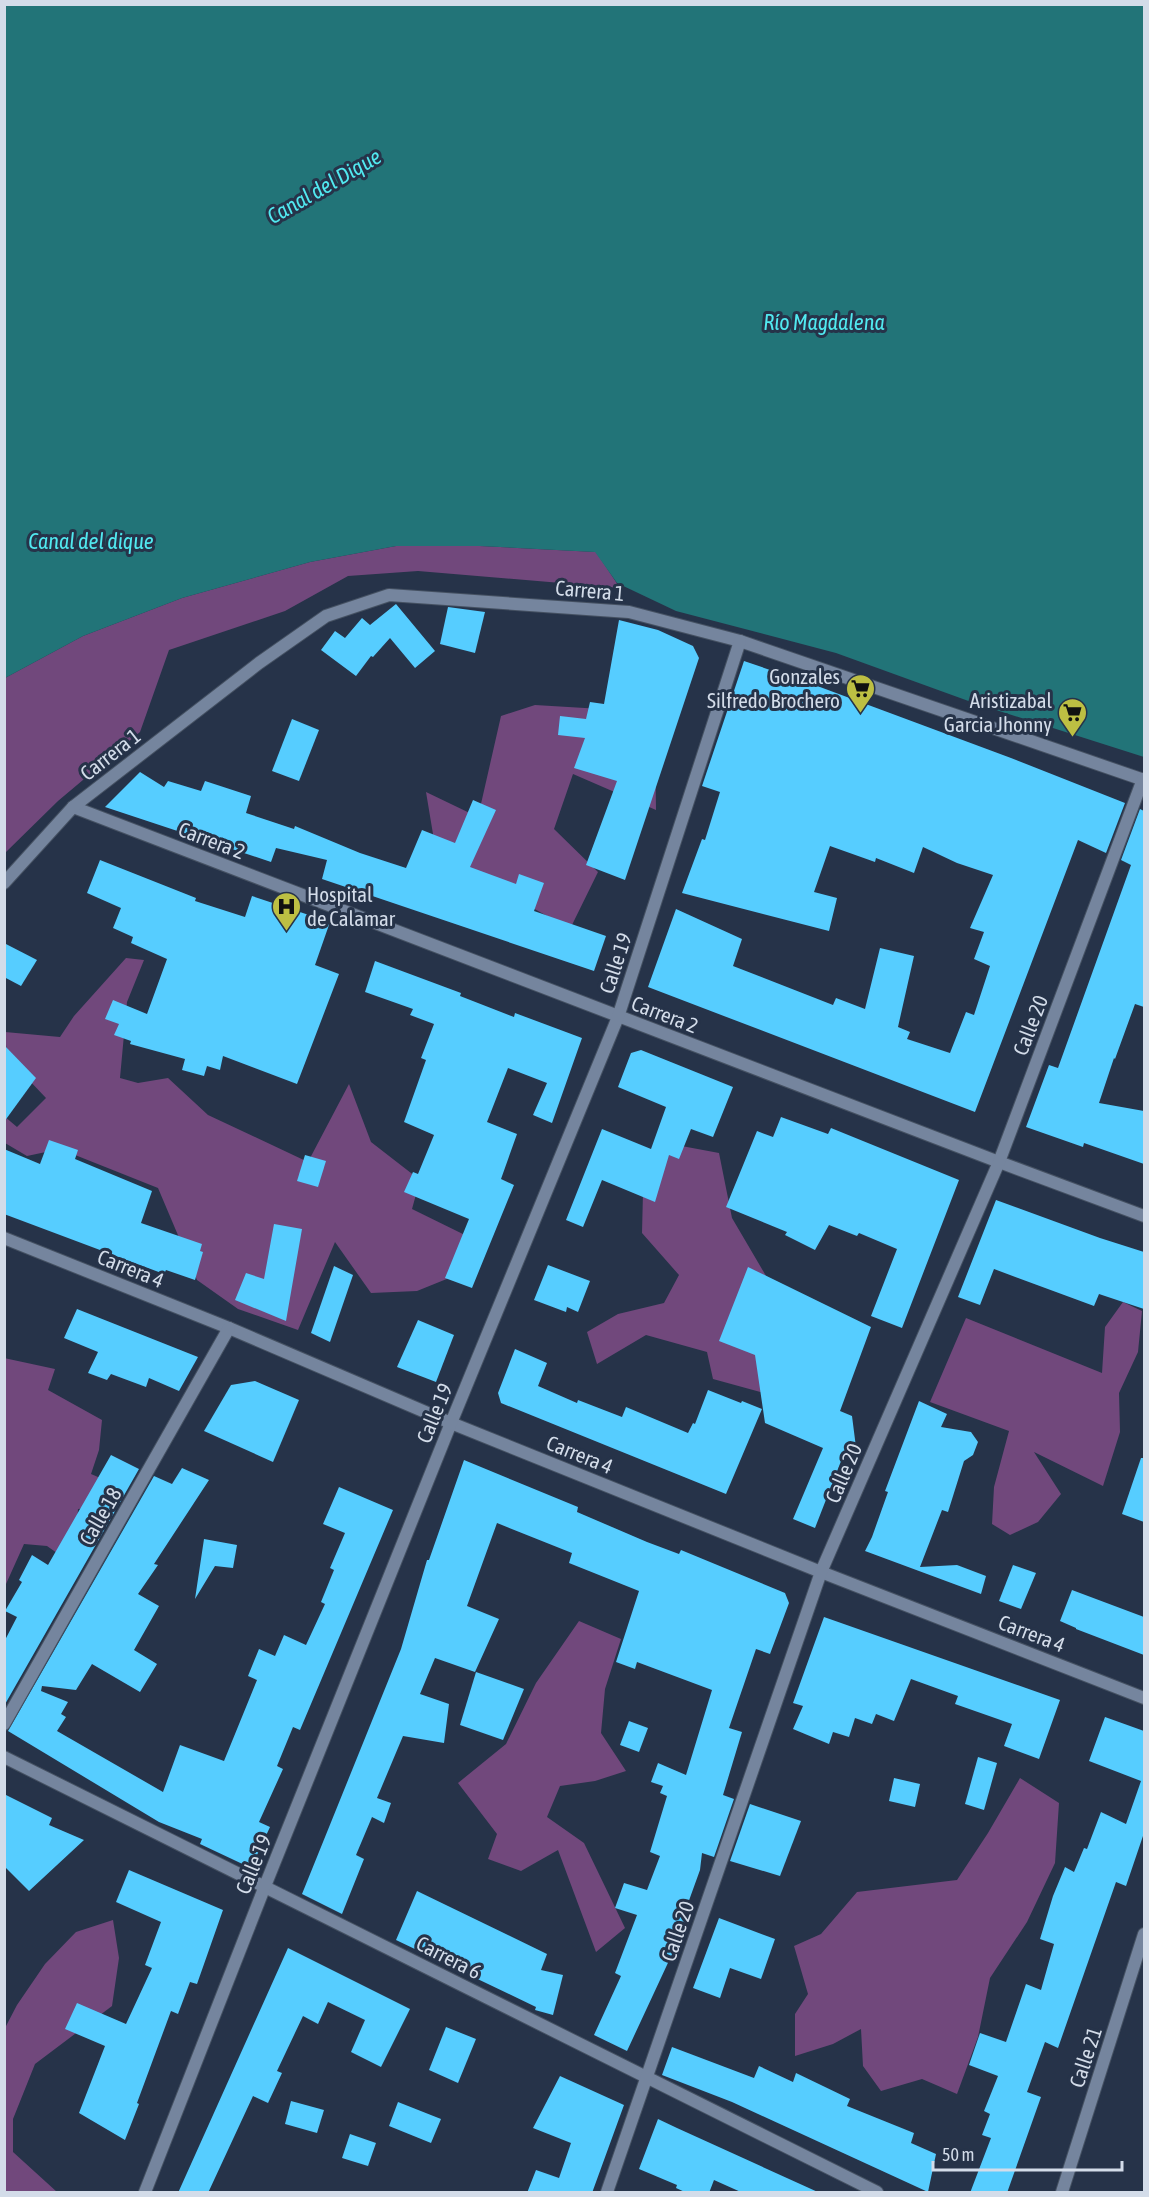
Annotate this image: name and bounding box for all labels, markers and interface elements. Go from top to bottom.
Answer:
water label: Canal del Dique [262,143,386,229]
water label: Río Magdalena [763,309,885,335]
water label: Canal del dique [28,528,154,554]
street label: Carrera 1 [554,575,626,605]
place label: Gonzales Silfredo Brochero [707,664,840,712]
supermarket icon: Gonzales Silfredo Brochero [845,672,877,714]
place label: Aristizabal Garcia Jhonny [944,688,1052,736]
supermarket icon: Aristizabal Garcia Jhonny [1057,696,1089,738]
street label: Carrera 1 [75,723,145,785]
street label: Carrera 2 [175,816,249,864]
place label: Hospital de Calamar [307,882,396,930]
hospital icon: Hospital de Calamar [270,890,302,932]
street label: Calle 19 [594,930,636,996]
street label: Carrera 2 [628,990,702,1038]
street label: Calle 20 [1008,992,1052,1058]
street label: Carrera 4 [94,1244,168,1292]
street label: Calle 19 [411,1380,457,1446]
street label: Carrera 4 [543,1430,617,1478]
street label: Calle 20 [820,1440,866,1506]
street label: Calle 18 [74,1483,126,1549]
street label: Carrera 4 [995,1609,1069,1657]
street label: Calle 19 [230,1831,276,1897]
street label: Calle 20 [656,1898,699,1964]
street label: Carrera 6 [413,1931,485,1984]
street label: Calle 21 [1064,2024,1106,2090]
scale bar [933,2134,1122,2172]
text: 50 m [942,2144,974,2165]

